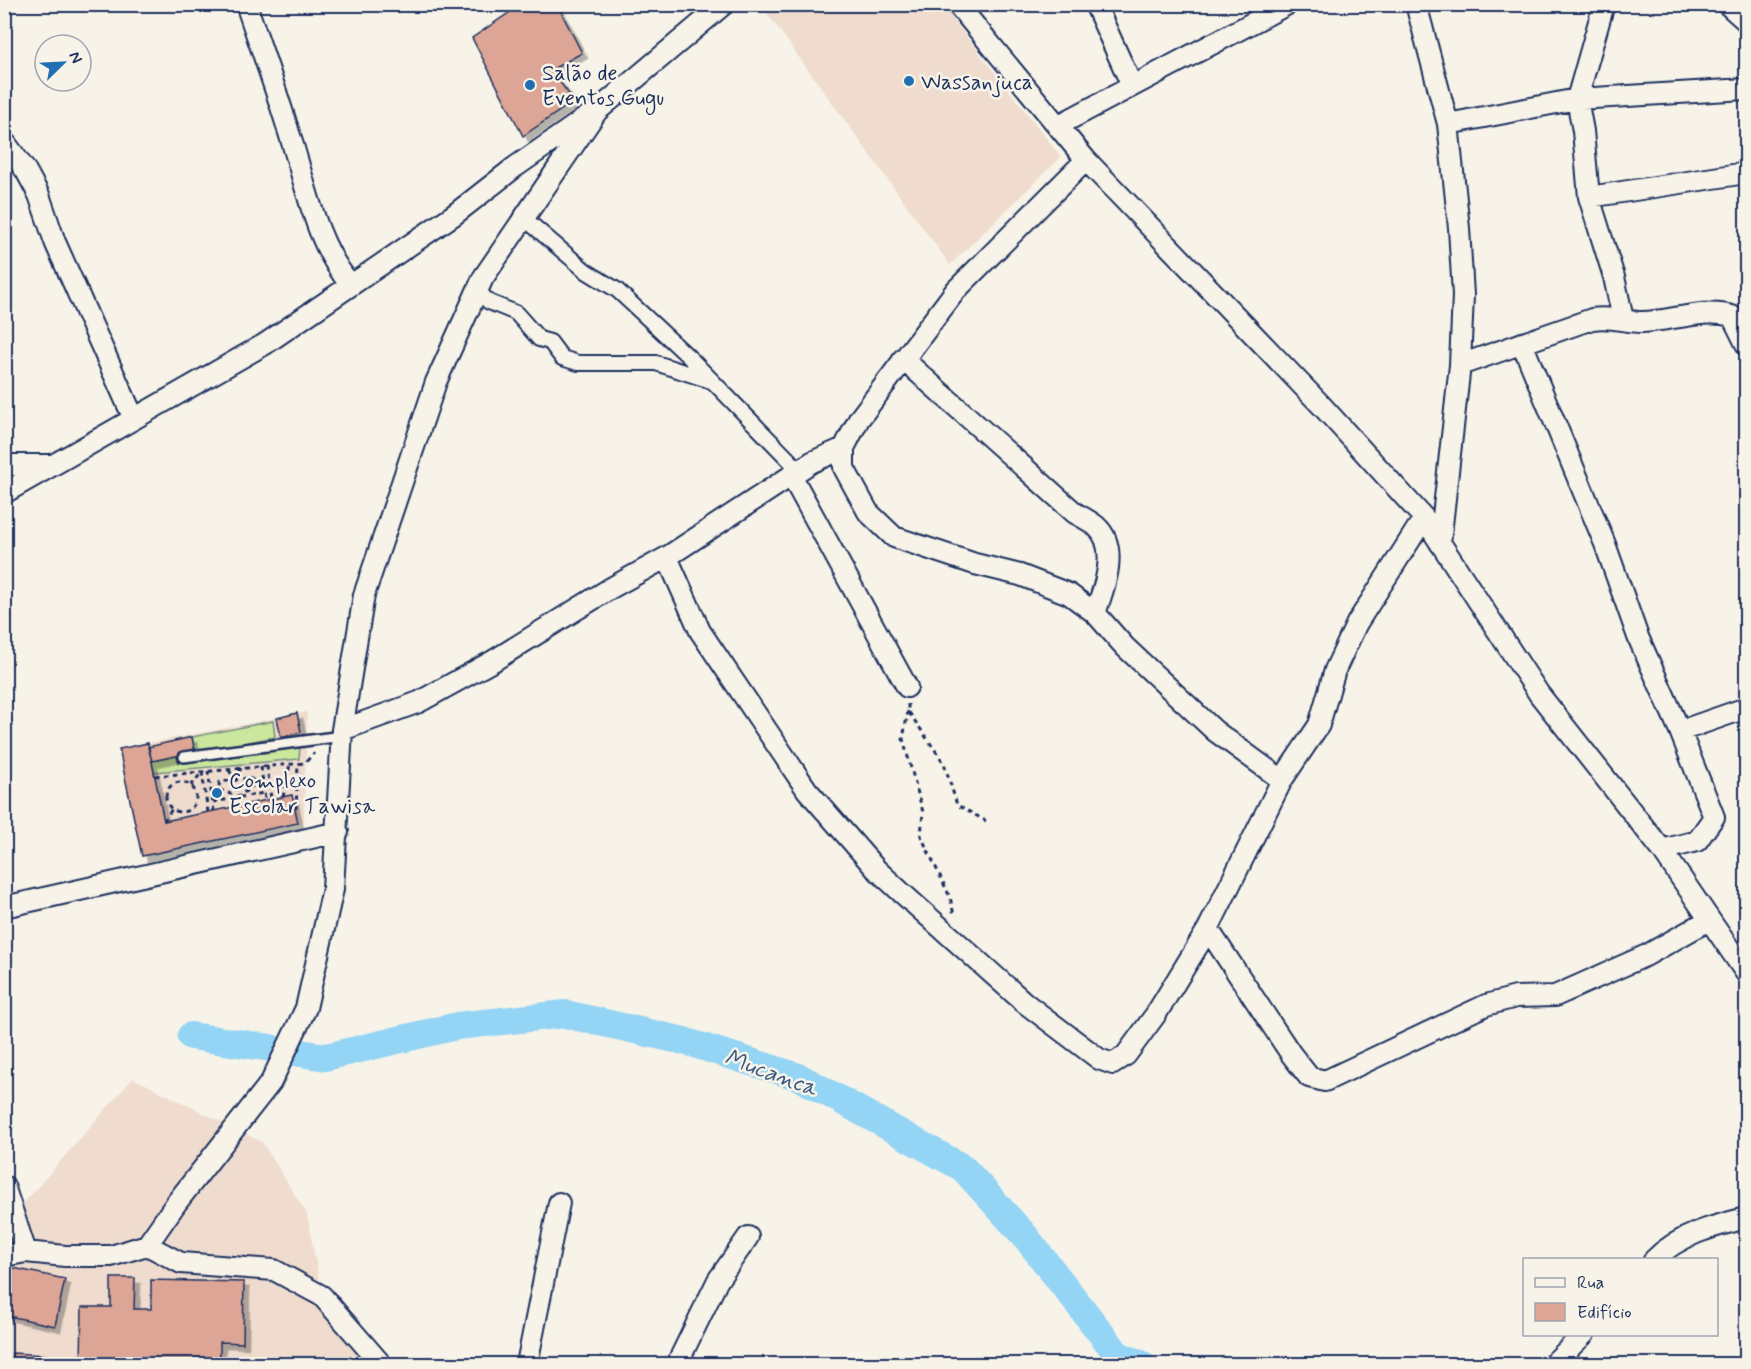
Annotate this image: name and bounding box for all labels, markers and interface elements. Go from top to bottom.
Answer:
north arrow [33,33,93,93]
text: N [64,48,87,67]
place label: Salão de Eventos Gugu [542,60,664,116]
place label: Wassanjuca [921,69,1033,98]
marker: Wassanjuca [902,74,916,88]
marker: Salão de Eventos Gugu [523,78,537,92]
place label: Complexo Escolar Tawisa [229,768,376,821]
marker: Complexo Escolar Tawisa [210,786,224,800]
water label: Mucanca [720,1042,823,1105]
legend [1523,1258,1718,1336]
text: Rua [1577,1271,1604,1295]
text: Edifício [1577,1301,1632,1325]

